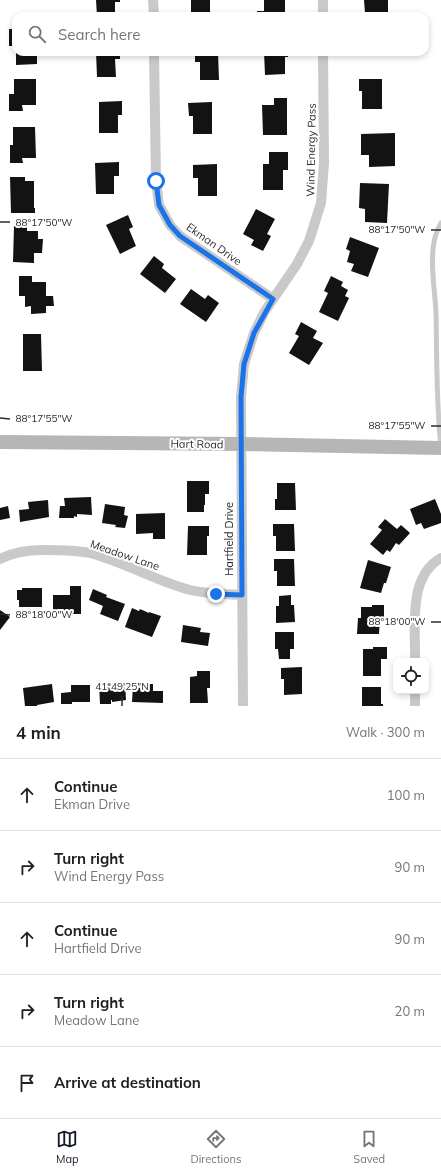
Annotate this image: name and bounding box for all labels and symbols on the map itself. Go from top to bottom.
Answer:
street label: Wind Energy Pass [303,103,319,197]
route start [147,172,165,190]
text: 88°17'50"W [16,216,72,229]
street label: Ekman Drive [184,220,244,268]
text: 88°17'50"W [369,223,425,236]
text: 88°17'55"W [16,412,72,425]
text: 88°17'55"W [369,419,425,432]
street label: Hart Road [170,437,224,451]
street label: Hartfield Drive [222,502,236,576]
street label: Meadow Lane [89,537,161,573]
route end [207,585,225,603]
text: 88°18'00"W [16,608,72,621]
text: 88°18'00"W [369,615,425,628]
text: 41°49'25"N [95,680,149,693]

